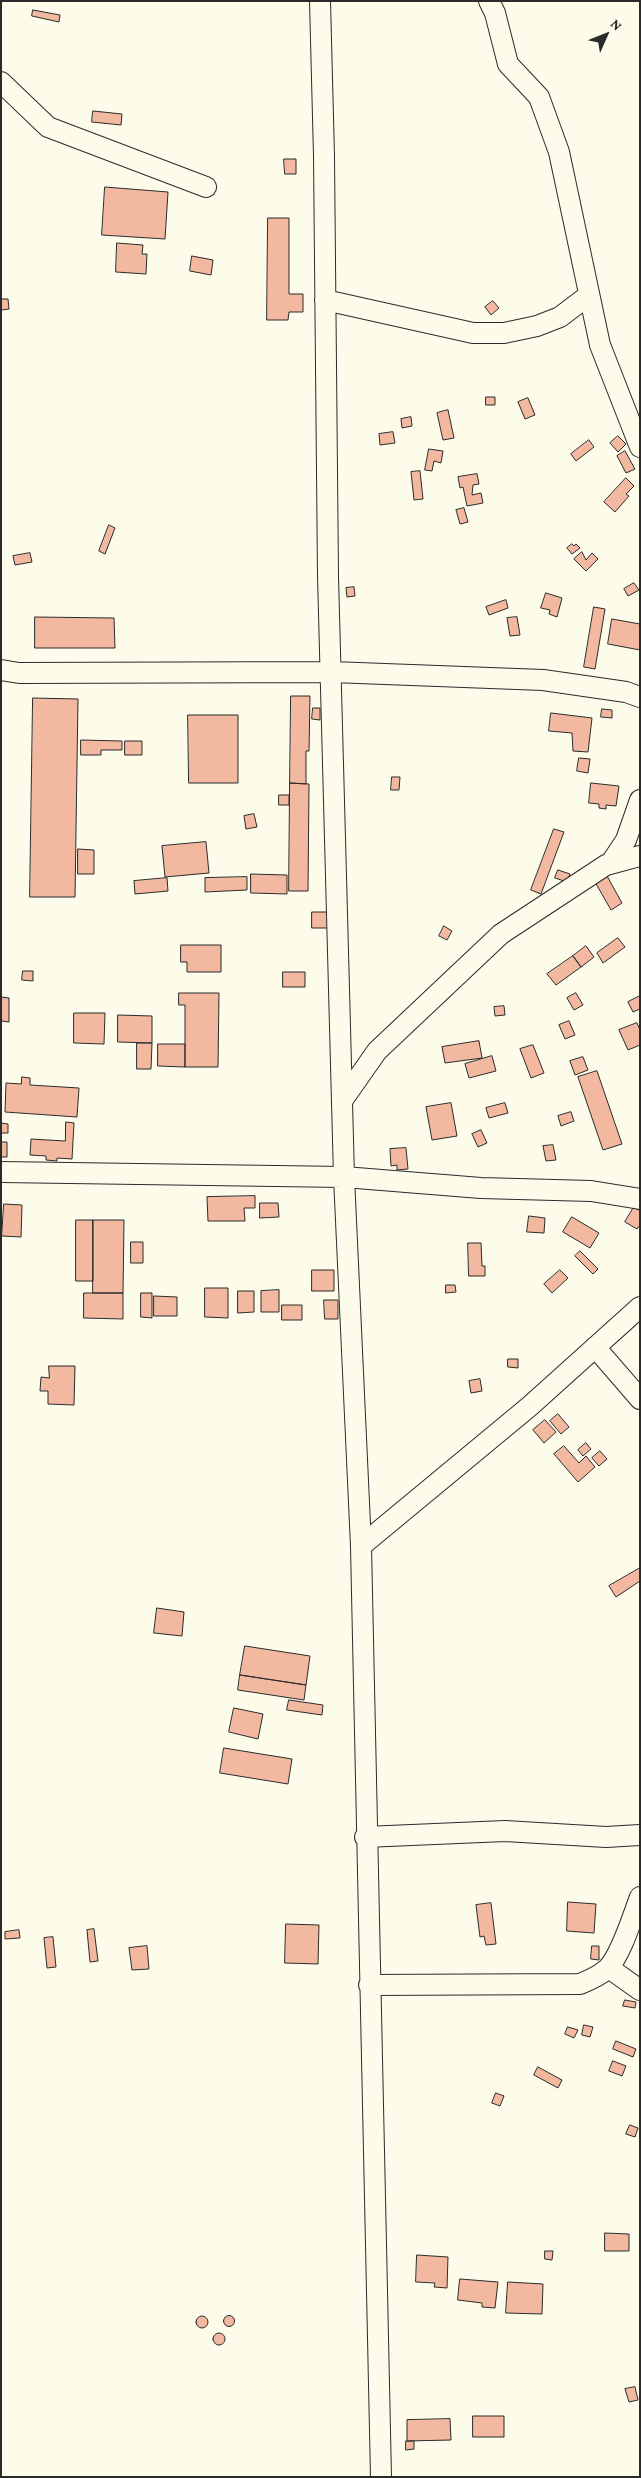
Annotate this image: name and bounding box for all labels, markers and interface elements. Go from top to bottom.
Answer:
north arrow [581,10,631,60]
text: N [608,16,626,34]

